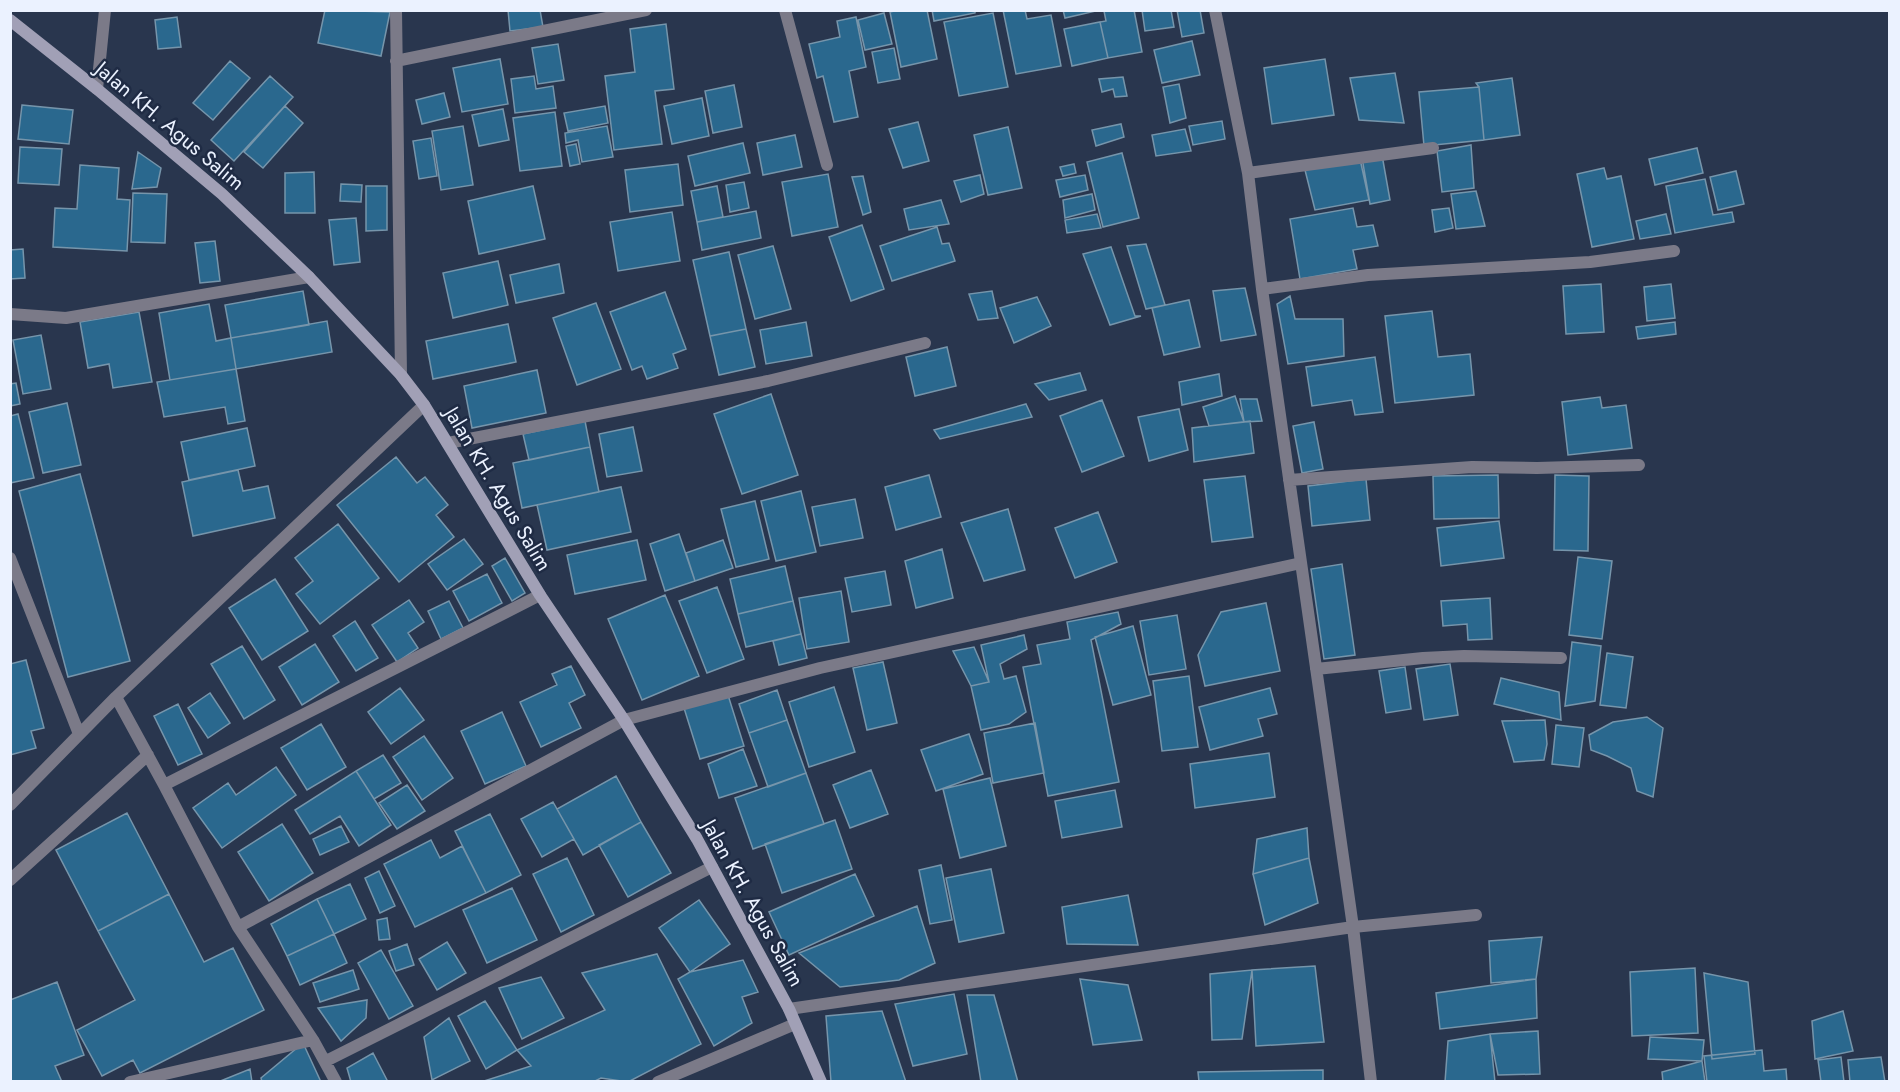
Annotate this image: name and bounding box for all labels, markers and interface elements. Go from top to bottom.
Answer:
street label: Jalan KH. Agus Salim [87,53,251,198]
street label: Jalan KH. Agus Salim [435,399,559,577]
street label: Jalan KH. Agus Salim [693,811,811,992]

